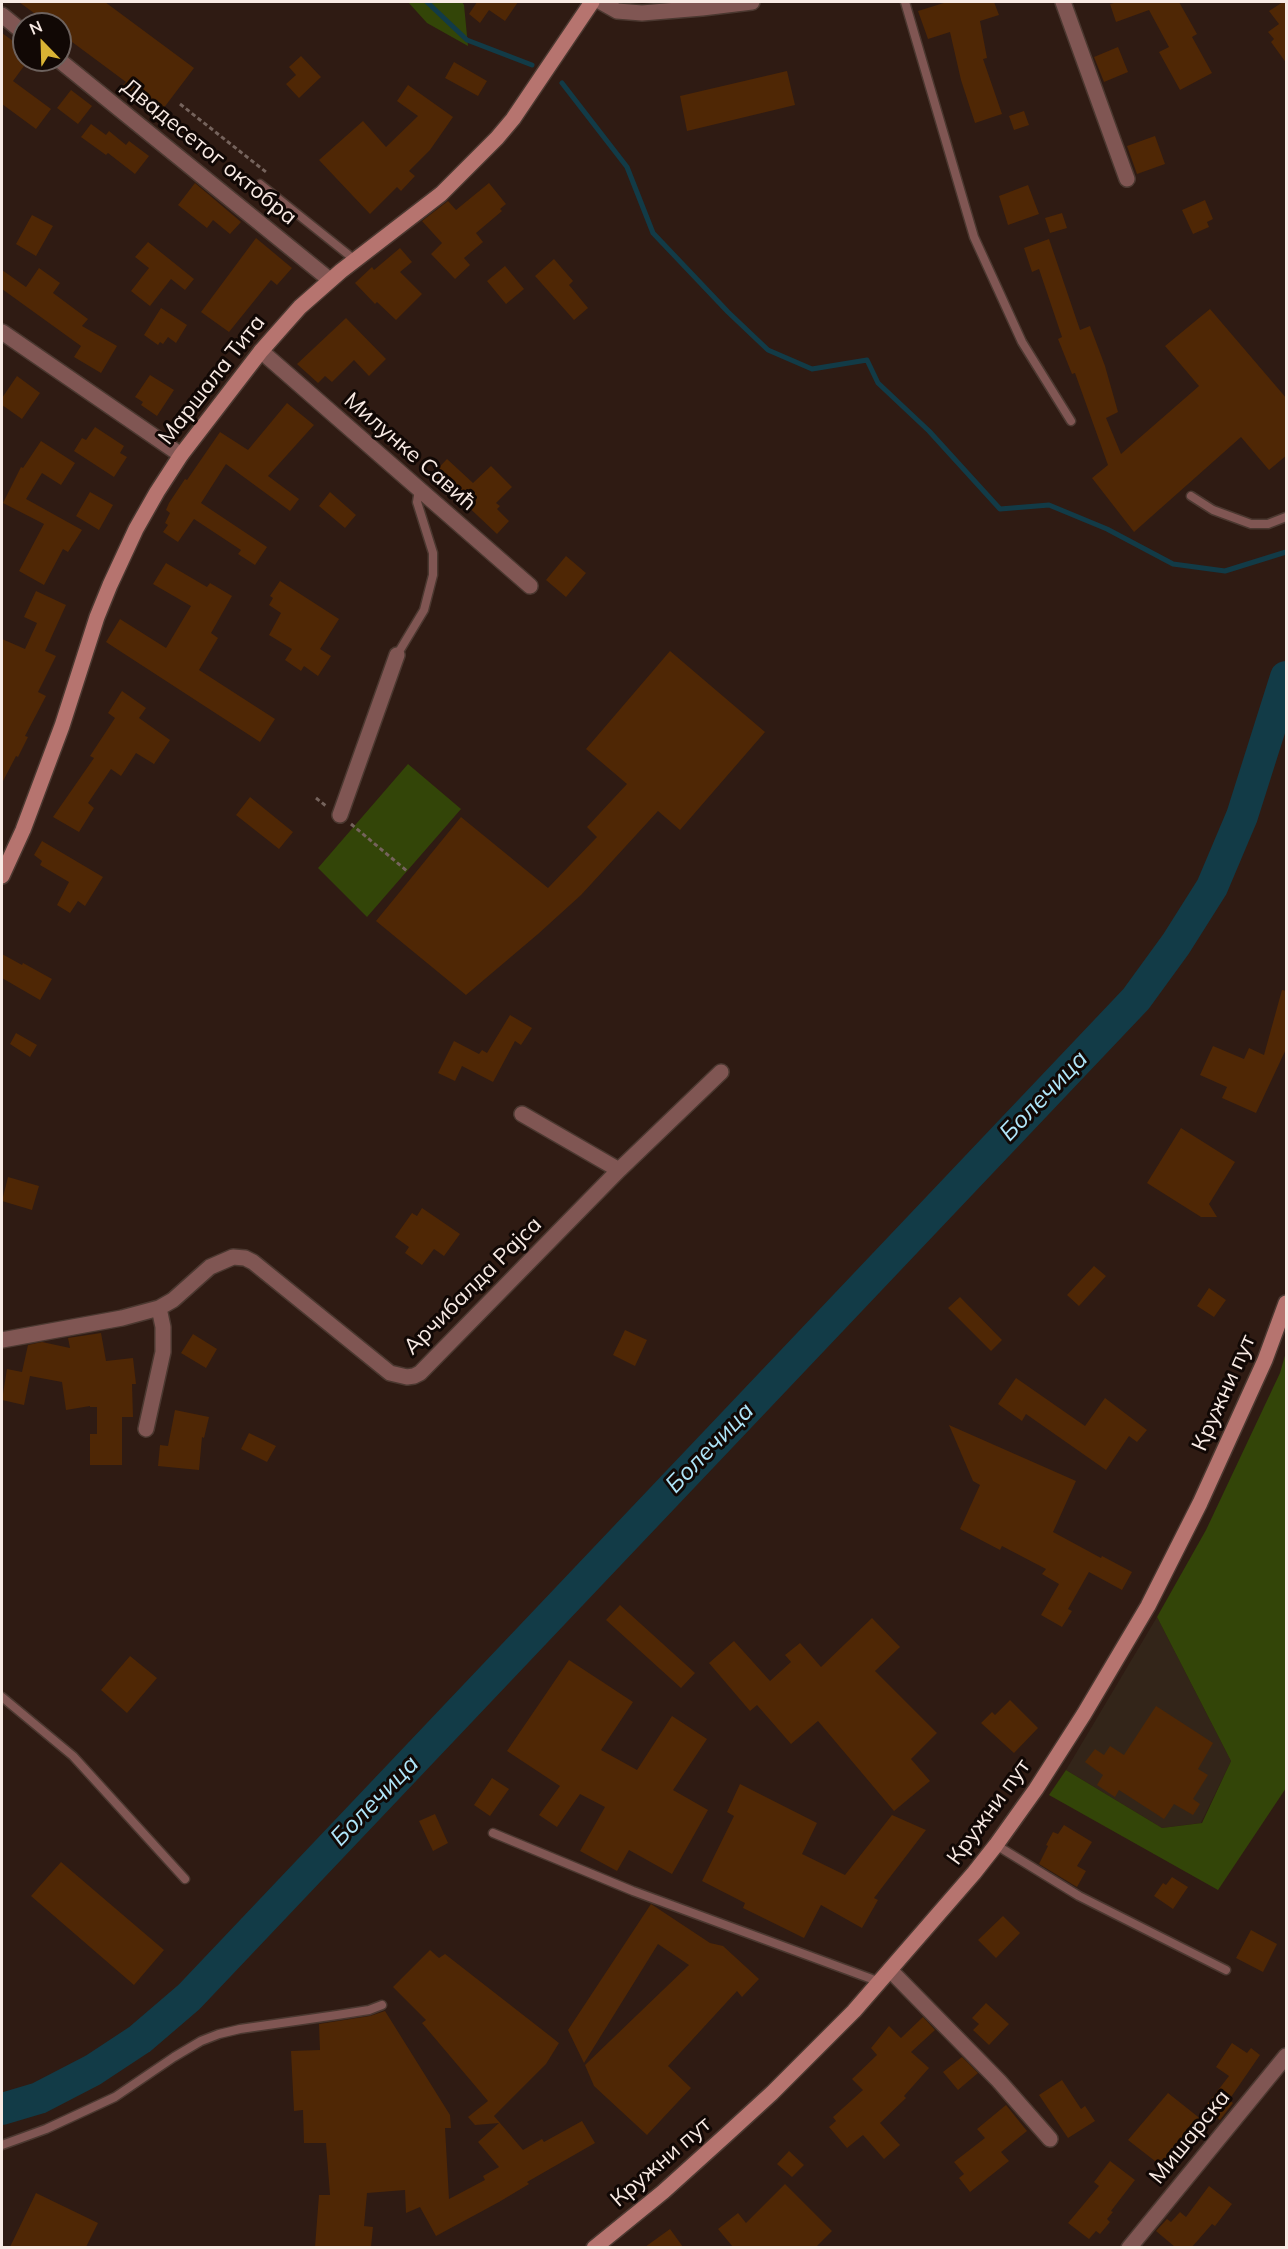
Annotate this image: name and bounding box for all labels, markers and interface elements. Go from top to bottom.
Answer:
north arrow [12,12,72,72]
text: N [26,16,45,39]
street label: Двадесетог октобра [116,73,302,231]
street label: Маршала Тита [153,310,271,450]
street label: Милунке Савић [339,387,481,517]
water label: Болечица [994,1045,1094,1147]
street label: Арчибалда Рајса [399,1212,547,1360]
street label: Кружни пут [1187,1331,1261,1455]
water label: Болечица [660,1397,760,1499]
water label: Болечица [325,1750,425,1852]
street label: Кружни пут [942,1754,1036,1870]
street label: Мишарска [1144,2085,1236,2189]
street label: Кружни пут [605,2111,717,2213]

